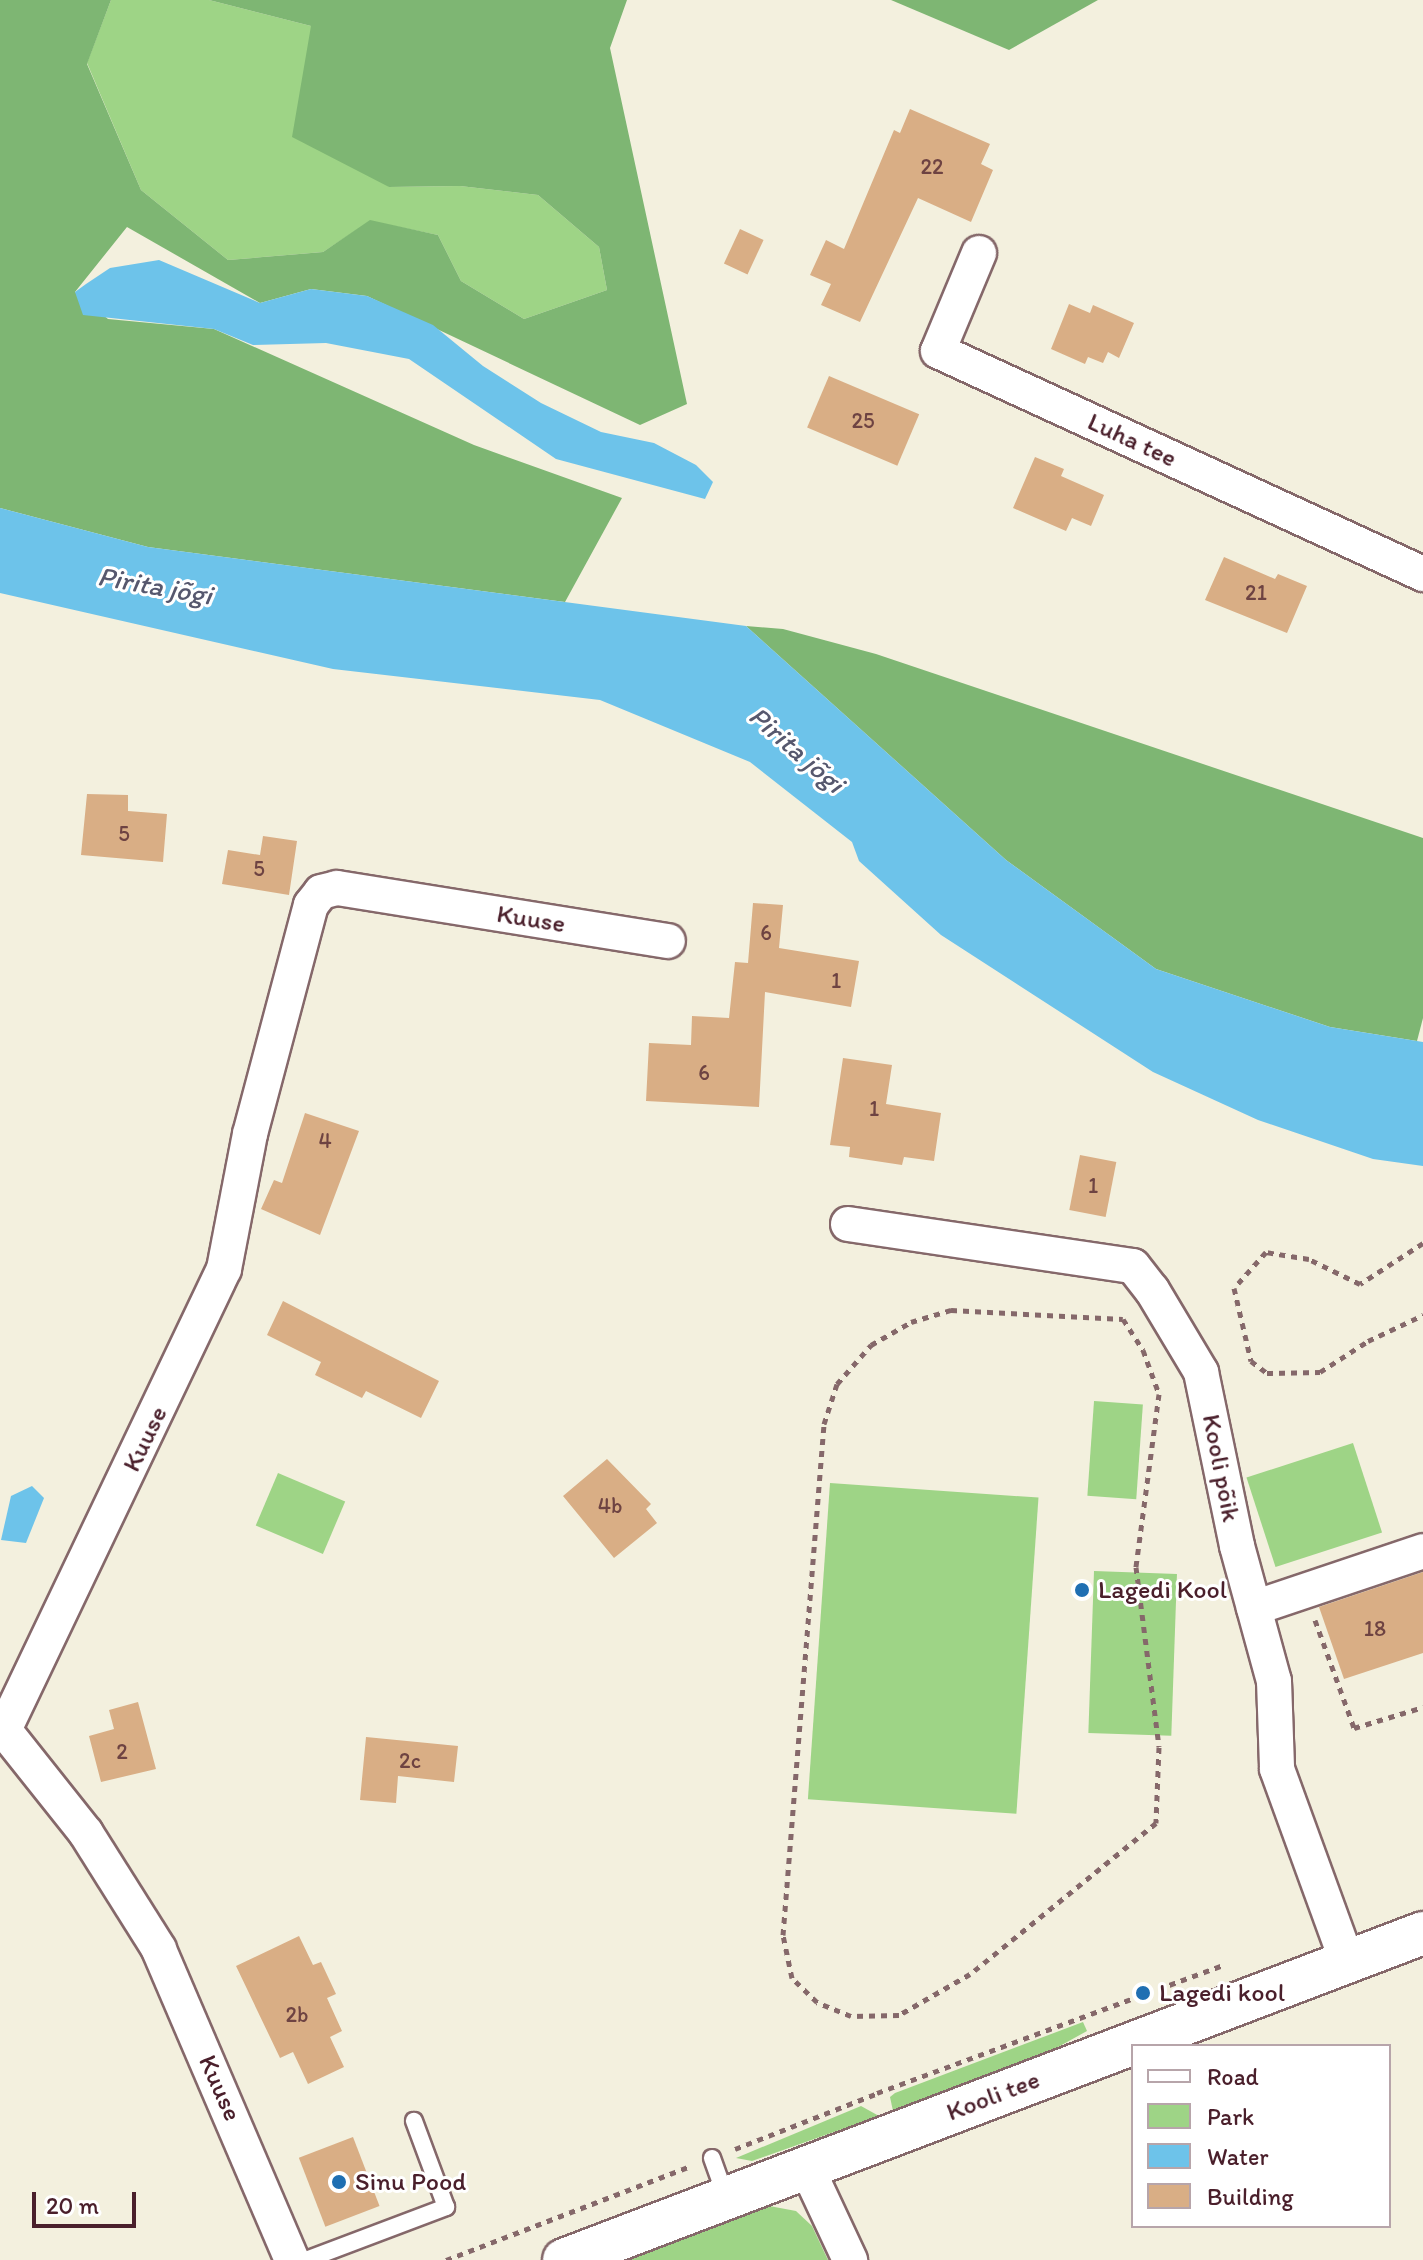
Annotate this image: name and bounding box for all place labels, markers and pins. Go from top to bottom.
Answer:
place label: Lagedi Kool [1098,1574,1227,1606]
marker: Lagedi Kool [1073,1581,1091,1599]
place label: Lagedi kool [1159,1977,1285,2009]
marker: Lagedi kool [1134,1984,1152,2002]
place label: Sinu Pood [355,2166,466,2198]
marker: Sinu Pood [330,2173,348,2191]

